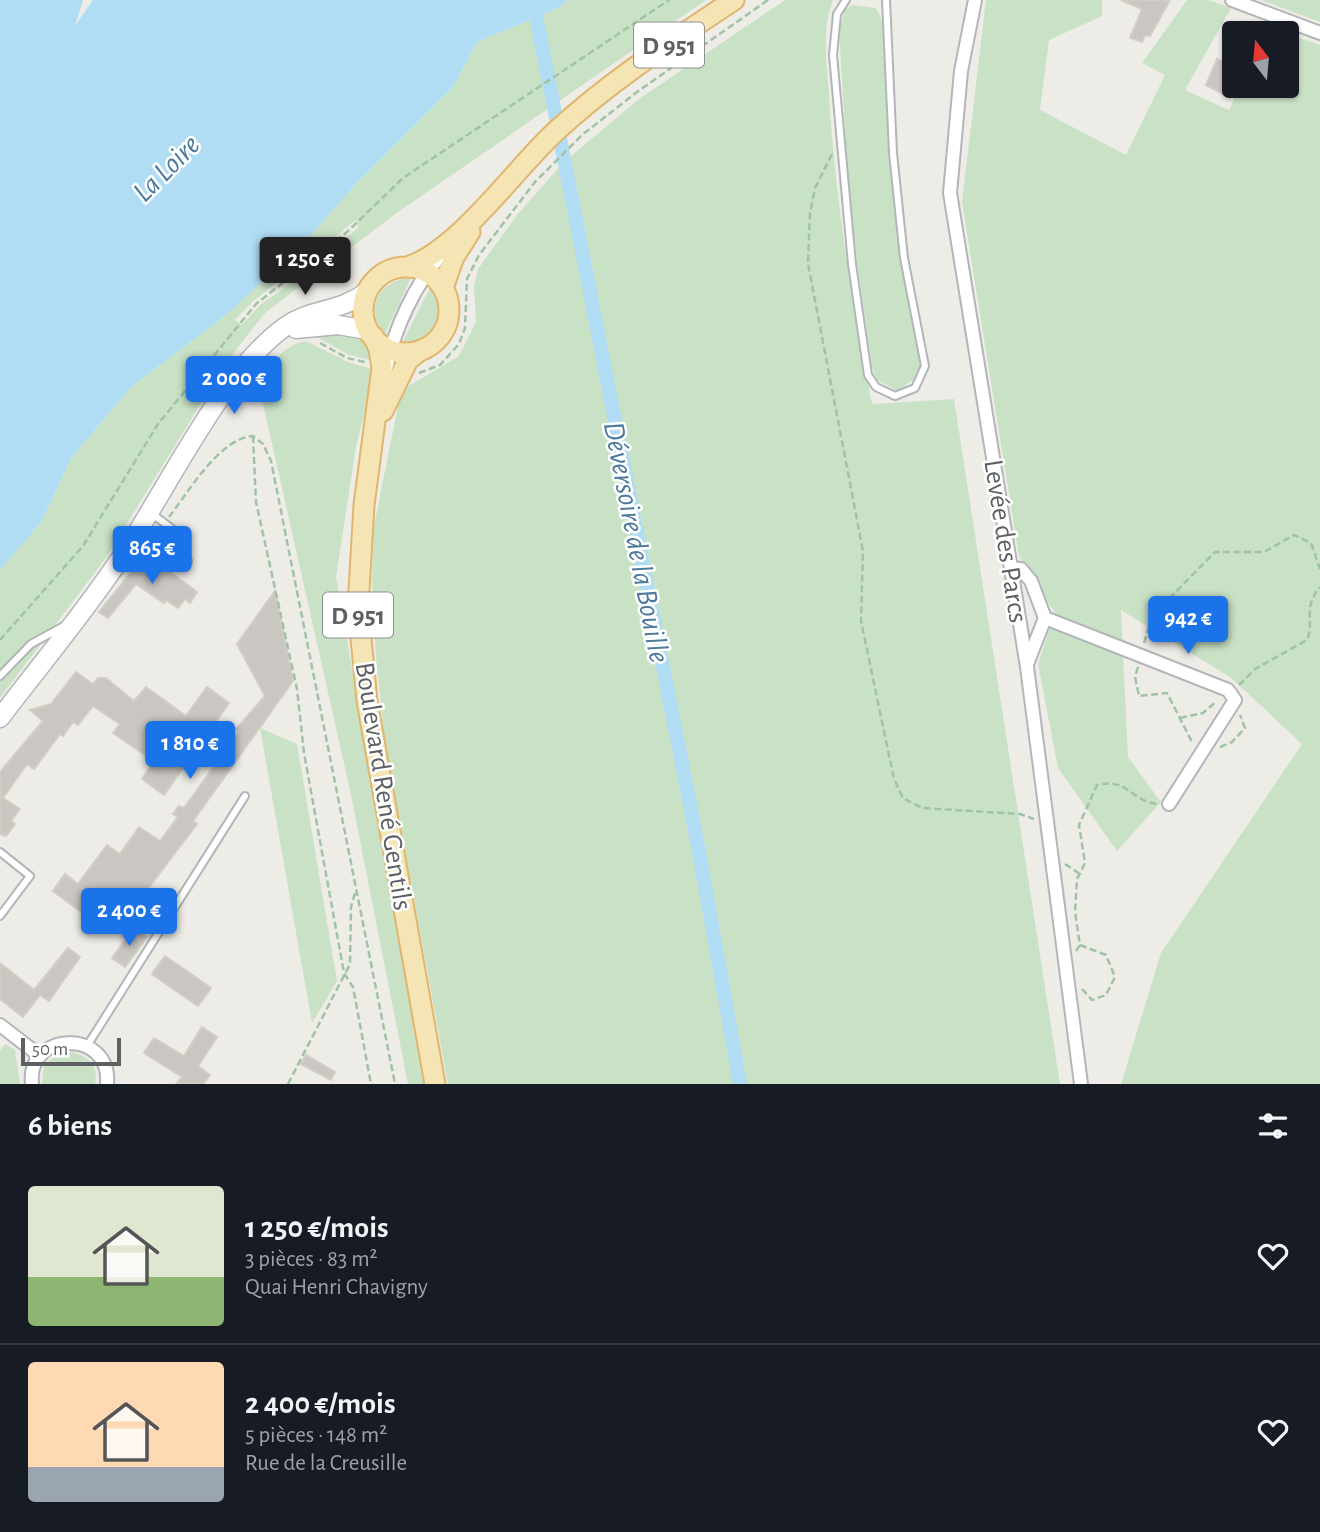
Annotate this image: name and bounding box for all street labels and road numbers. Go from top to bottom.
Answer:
road number: D 951 [634,22,704,68]
street label: Levée des Parcs [978,458,1032,625]
road number: D 951 [323,593,393,638]
street label: Boulevard René Gentils [350,660,416,912]

